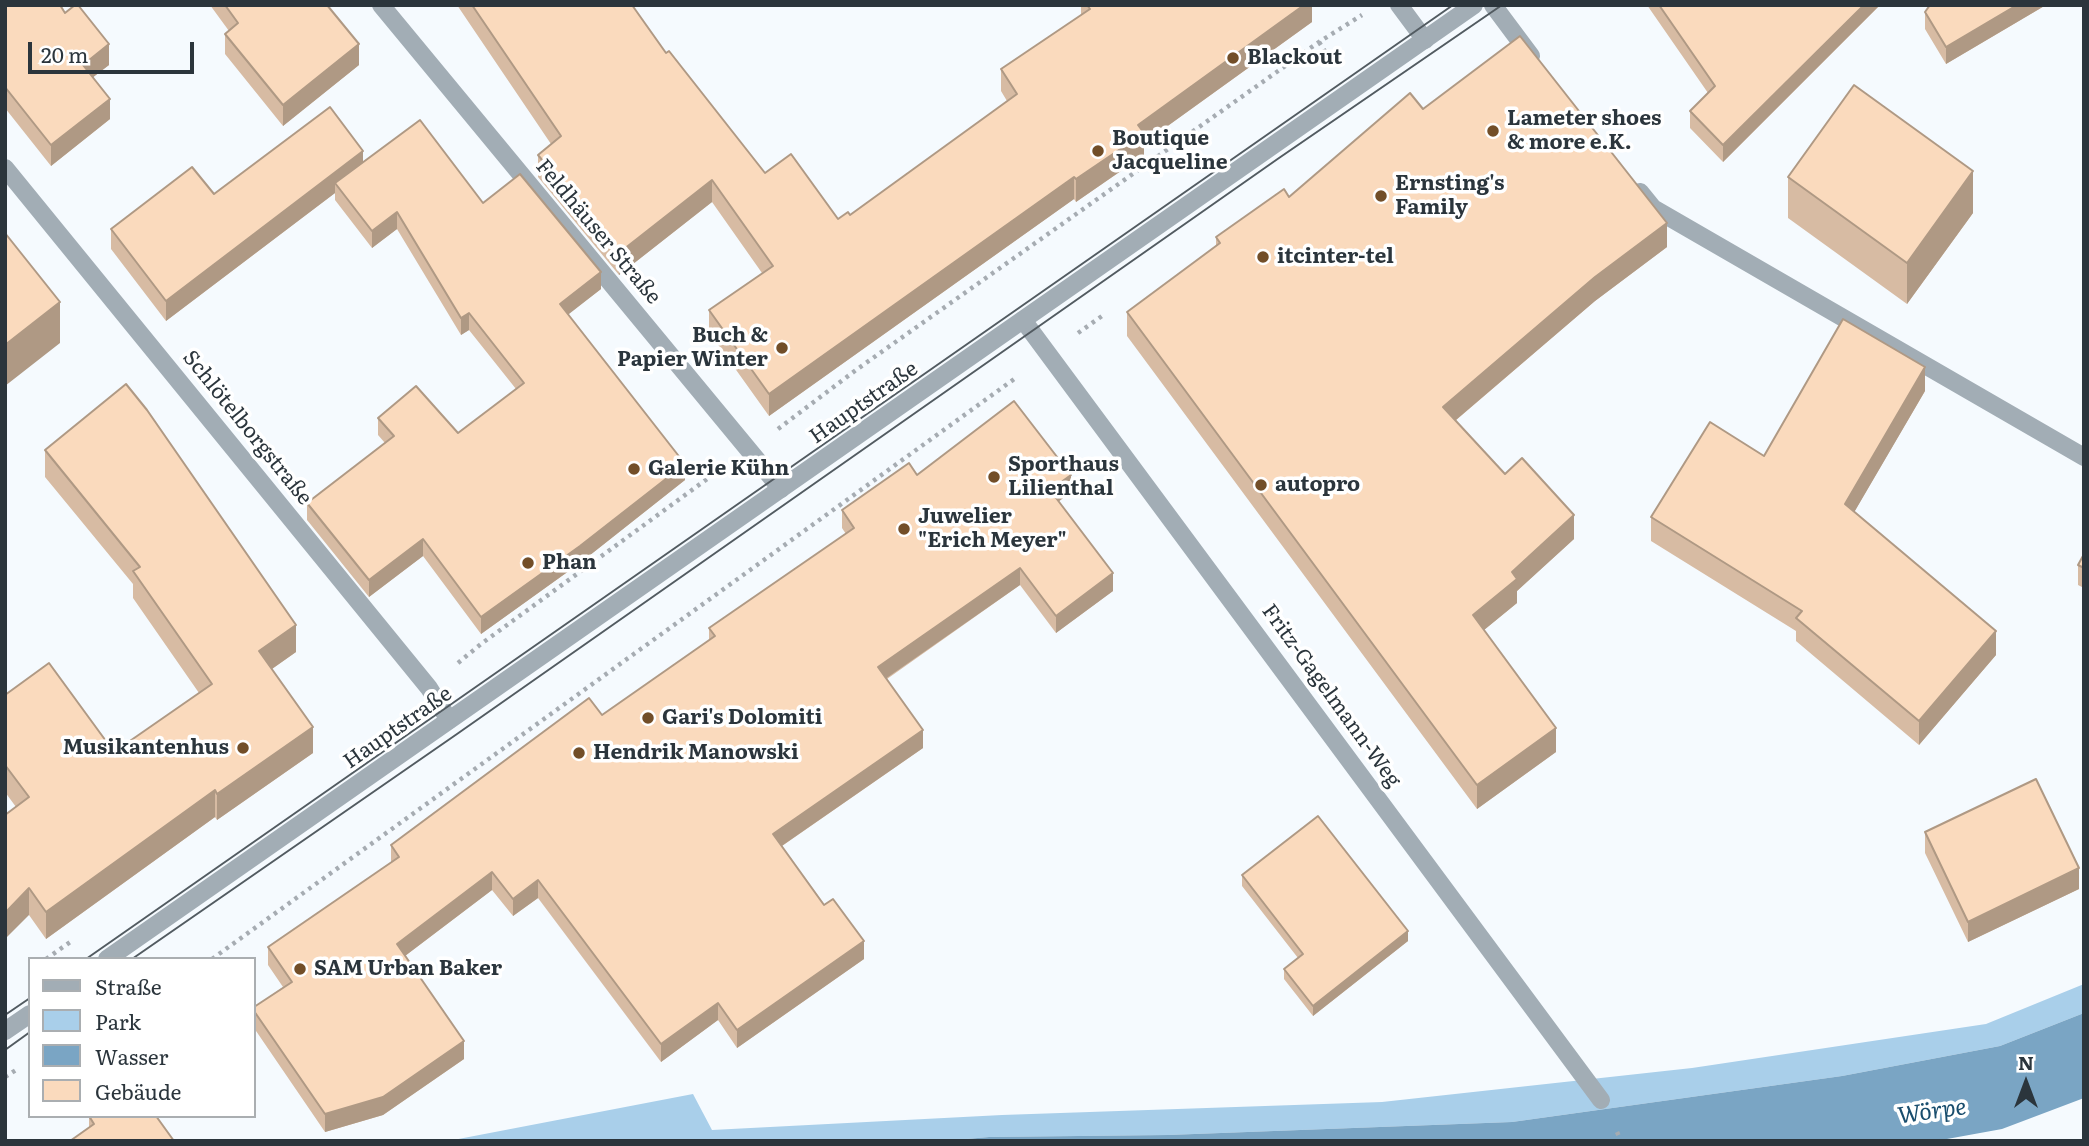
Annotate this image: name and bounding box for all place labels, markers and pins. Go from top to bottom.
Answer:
place label: Blackout [1247,45,1342,71]
marker: Blackout [1225,50,1241,66]
place label: Lameter shoes & more e.K. [1507,106,1661,156]
marker: Lameter shoes & more e.K. [1485,123,1501,139]
place label: Boutique Jacqueline [1112,126,1228,176]
marker: Boutique Jacqueline [1090,143,1106,159]
place label: Ernsting's Family [1395,171,1505,221]
marker: Ernsting's Family [1373,188,1389,204]
place label: itcinter-tel [1277,244,1394,270]
marker: itcinter-tel [1255,249,1271,265]
place label: Buch & Papier Winter [617,323,768,373]
marker: Buch & Papier Winter [774,340,790,356]
place label: Sporthaus Lilienthal [1008,452,1119,502]
place label: Galerie Kühn [648,456,789,482]
marker: Galerie Kühn [626,461,642,477]
marker: Sporthaus Lilienthal [986,469,1002,485]
place label: autopro [1275,472,1360,498]
marker: autopro [1253,477,1269,493]
place label: Juwelier "Erich Meyer" [918,504,1067,554]
marker: Juwelier "Erich Meyer" [896,521,912,537]
place label: Phan [542,550,597,576]
marker: Phan [520,555,536,571]
place label: Gari's Dolomiti [662,705,822,731]
marker: Gari's Dolomiti [640,710,656,726]
place label: Musikantenhus [63,735,229,761]
marker: Musikantenhus [235,740,251,756]
place label: Hendrik Manowski [593,740,799,766]
marker: Hendrik Manowski [571,745,587,761]
place label: SAM Urban Baker [314,956,502,982]
marker: SAM Urban Baker [292,961,308,977]

